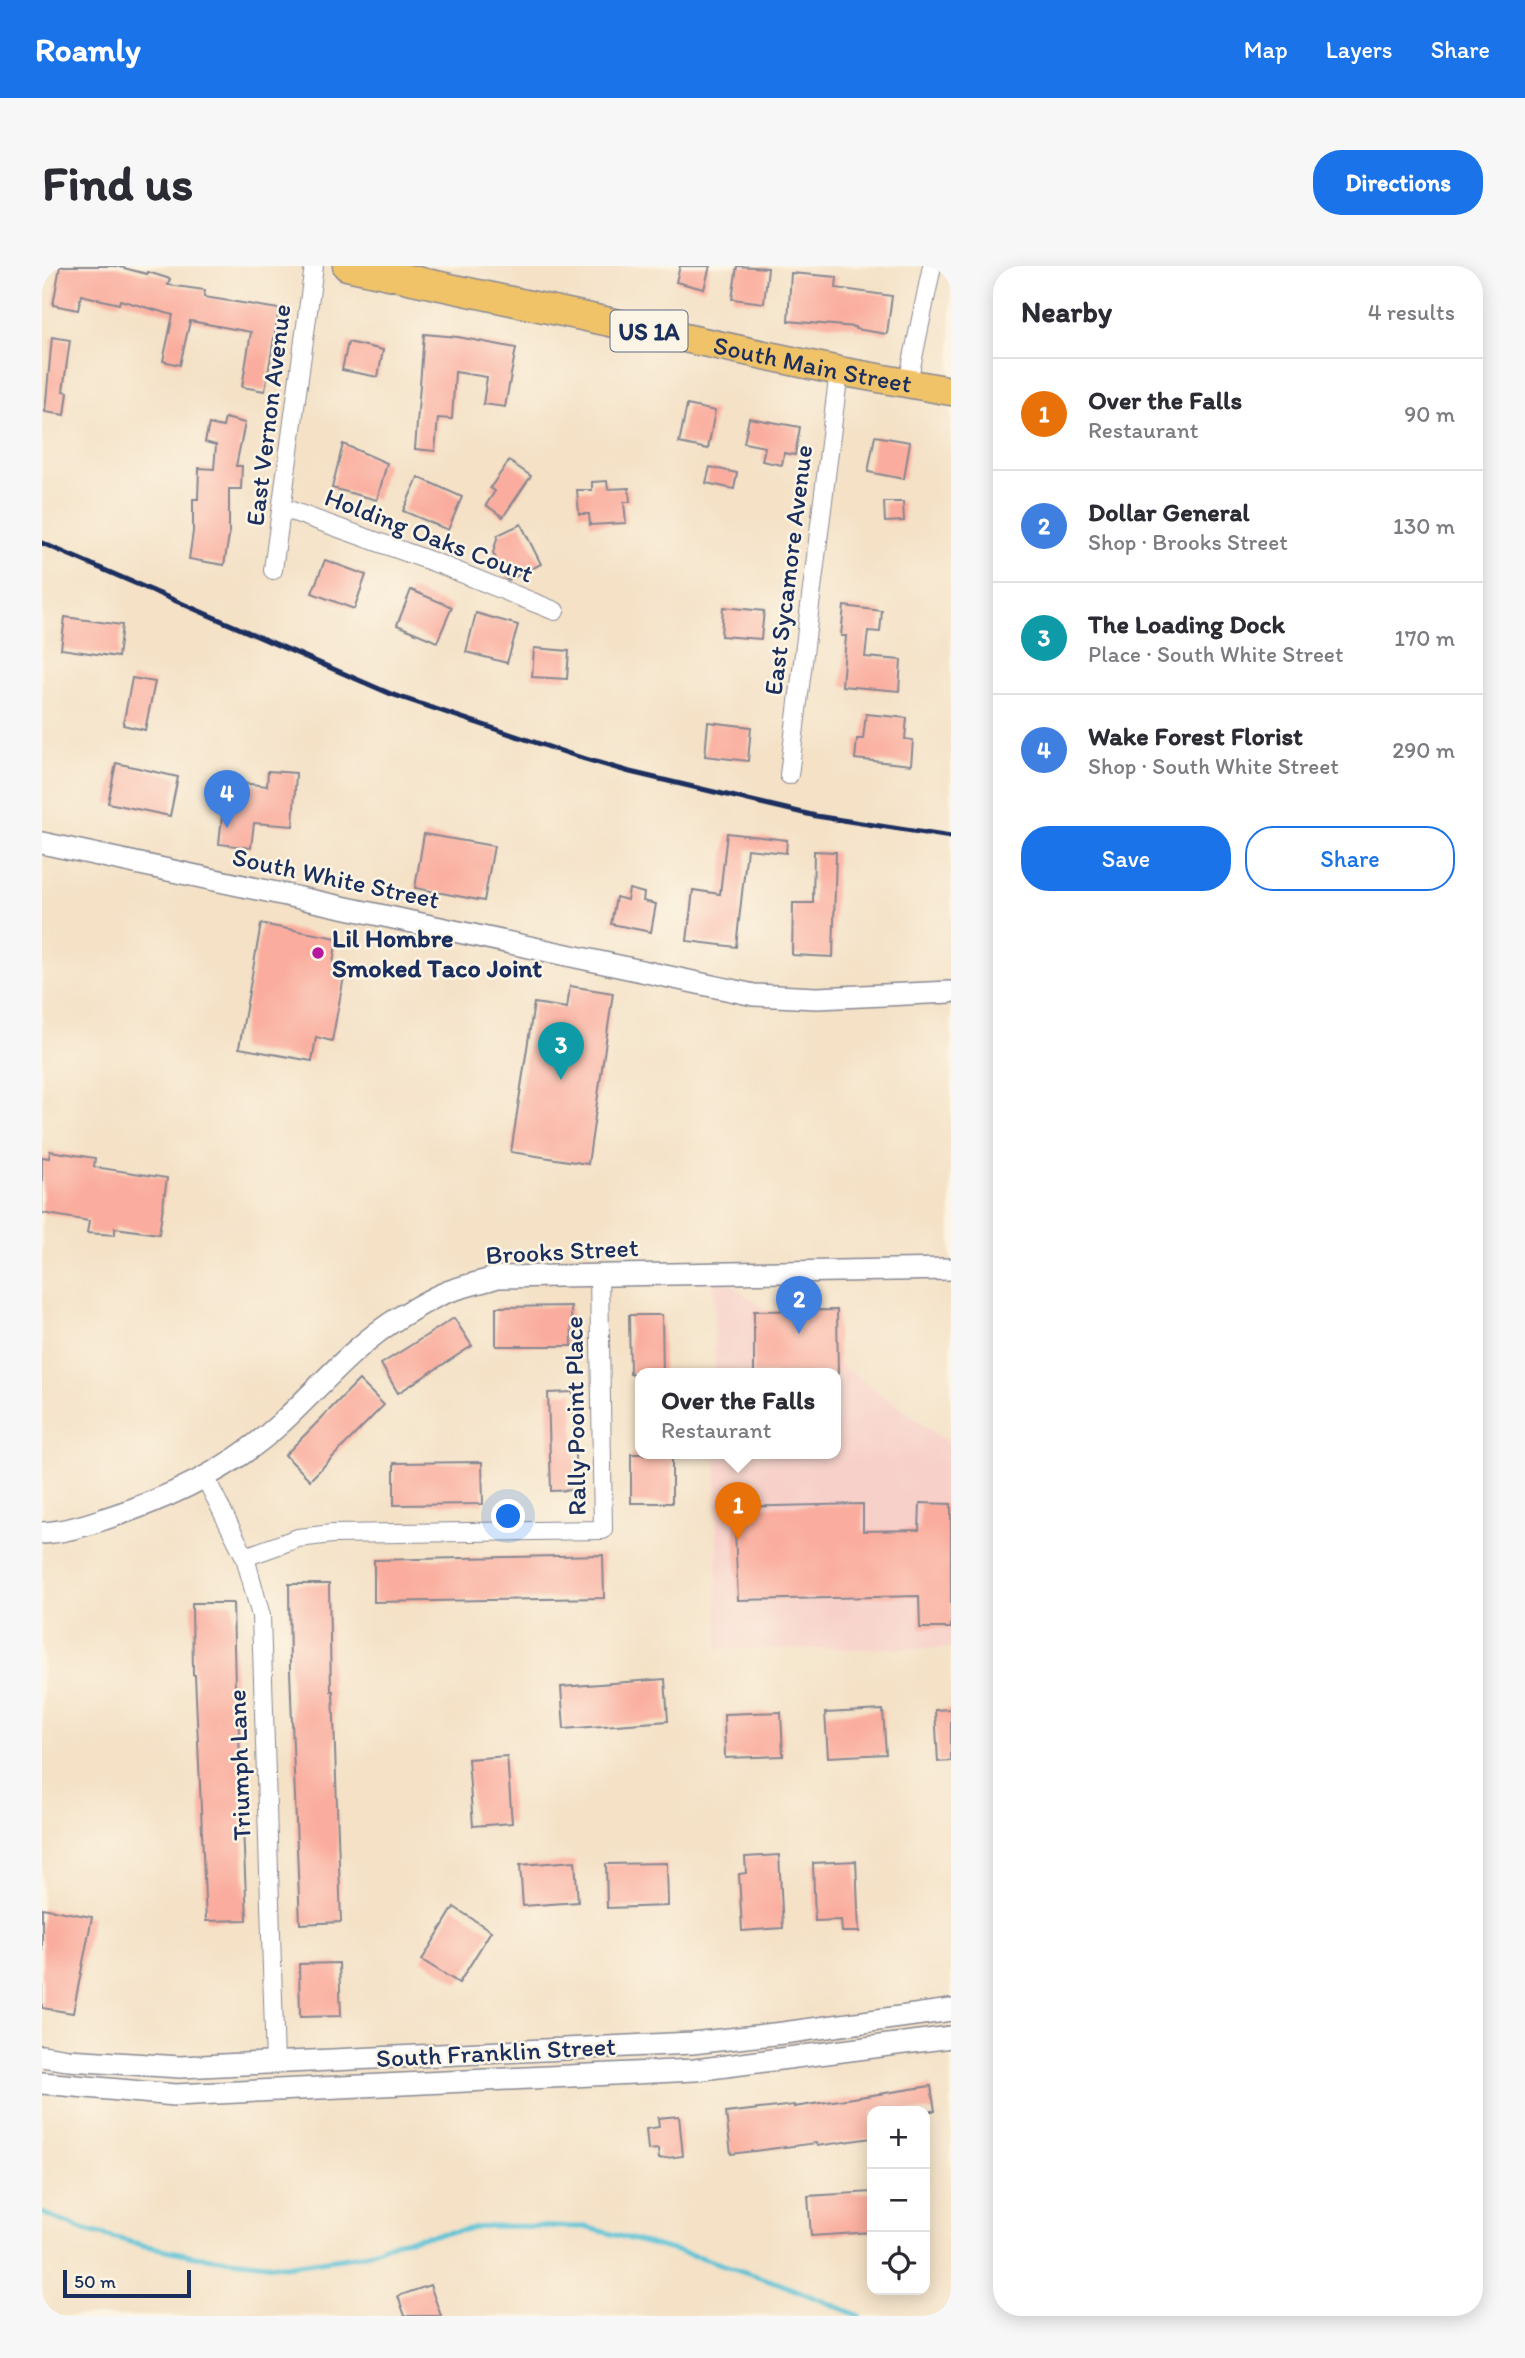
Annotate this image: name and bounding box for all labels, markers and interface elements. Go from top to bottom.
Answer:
text: Roamly [35,30,141,69]
text: Map [1244,35,1288,64]
text: Layers [1326,35,1393,64]
text: Share [1431,35,1490,64]
button: Directions [1313,150,1483,215]
text: Find us [42,153,193,212]
text: Nearby [1021,293,1112,330]
text: 4 results [1368,298,1455,326]
street label: East Vernon Avenue [239,302,297,528]
road number: US 1A [610,310,688,352]
street label: South Main Street [711,329,915,400]
text: Over the Falls [1088,384,1242,416]
text: 1 [1039,400,1049,428]
text: 90 m [1404,400,1455,428]
text: Restaurant [1088,416,1198,444]
street label: East Sycamore Avenue [757,443,819,697]
street label: Holding Oaks Court [320,481,538,590]
text: Dollar General [1088,496,1250,528]
text: 2 [1038,512,1050,540]
text: 130 m [1393,512,1455,540]
text: Shop · Brooks Street [1088,528,1288,556]
text: The Loading Dock [1088,608,1285,640]
text: 3 [1038,624,1050,652]
text: 170 m [1394,624,1455,652]
text: Place · South White Street [1088,640,1344,668]
text: Wake Forest Florist [1088,720,1303,752]
text: 4 [1037,736,1051,764]
text: 290 m [1392,736,1455,764]
text: Shop · South White Street [1088,752,1339,780]
pin: 4 [204,770,250,828]
button: Save [1021,826,1231,891]
button: Share [1245,826,1455,891]
street label: South White Street [229,840,443,916]
place label: Lil Hombre Smoked Taco Joint [332,922,542,984]
marker: Lil Hombre Smoked Taco Joint [310,945,326,961]
pin: 3 [538,1022,584,1080]
street label: Brooks Street [485,1231,640,1271]
pin: 2 [776,1276,822,1334]
street label: Rally Pooint Place [557,1316,593,1516]
popup [635,1368,841,1459]
text: Over the Falls [661,1384,815,1416]
text: Restaurant [661,1416,771,1444]
pin: 1 [715,1482,761,1540]
your location [491,1499,525,1533]
street label: Triumph Lane [220,1689,258,1841]
street label: South Franklin Street [375,2030,617,2074]
map controls [867,2106,930,2295]
button: + [867,2106,930,2169]
button: − [867,2169,930,2232]
button: locate [867,2232,930,2295]
scale bar [63,2267,191,2299]
text: 50 m [74,2270,116,2293]

